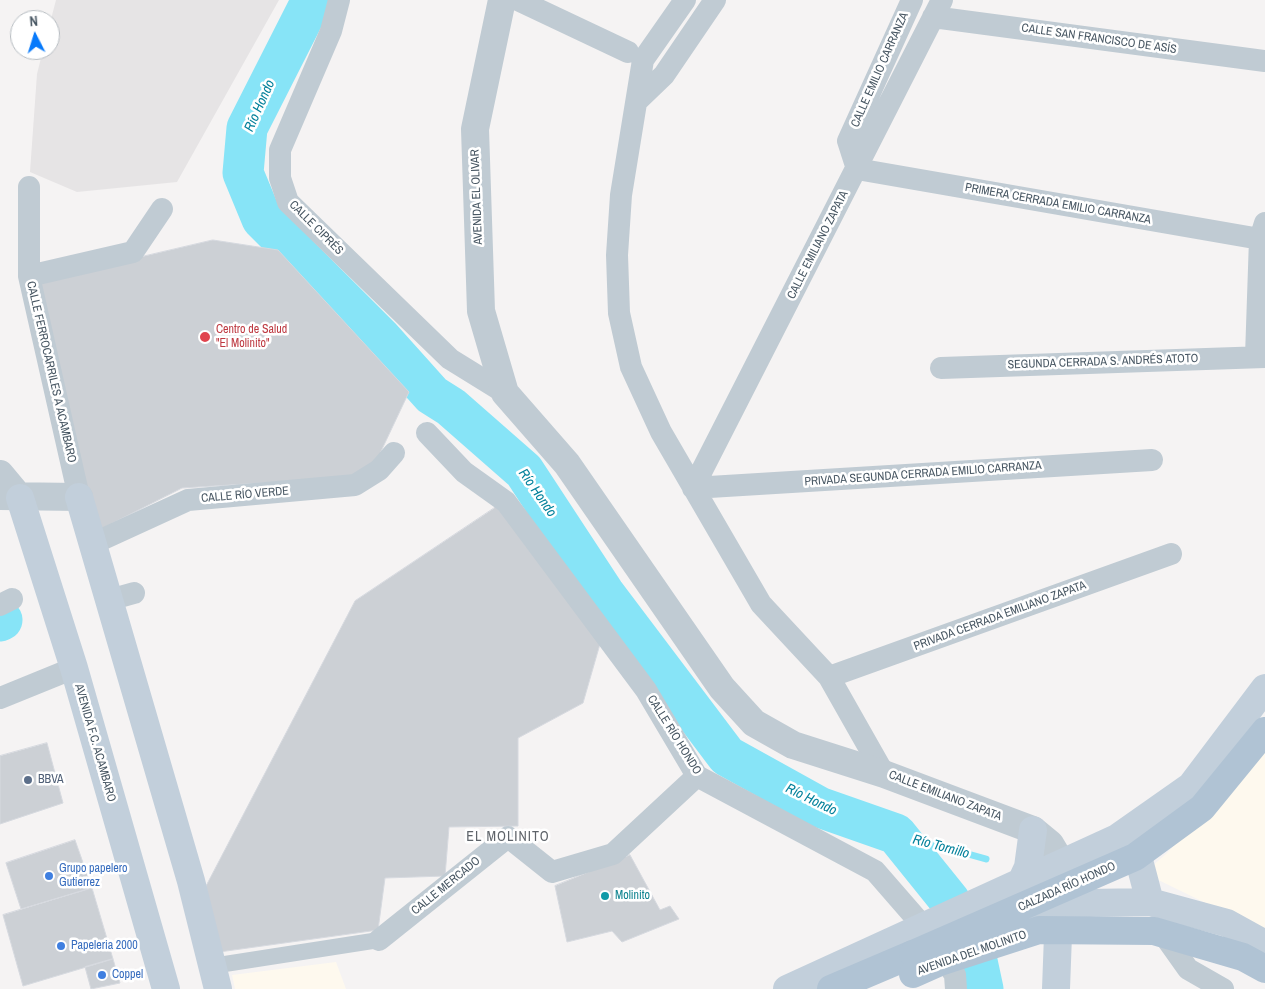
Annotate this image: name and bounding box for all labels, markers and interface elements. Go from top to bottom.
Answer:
north arrow [10,10,60,60]
street label: CALLE EMILIO CARRANZA [848,10,912,130]
text: N [29,12,39,30]
street label: CALLE SAN FRANCISCO DE ASÍS [1021,21,1177,57]
water label: Río Hondo [241,78,279,134]
street label: AVENIDA EL OLIVAR [468,149,486,245]
street label: PRIMERA CERRADA EMILIO CARRANZA [964,181,1152,227]
street label: CALLE EMILIANO ZAPATA [784,188,852,302]
street label: CALLE CIPRÉS [286,198,346,258]
street label: CALLE FERROCARRILES A ACAMBARO [23,280,79,464]
place label: Centro de Salud "El Molinito" [216,323,287,351]
marker: Centro de Salud "El Molinito" [198,330,212,344]
street label: SEGUNDA CERRADA S. ANDRÉS ATOTO [1007,351,1199,373]
street label: PRIVADA SEGUNDA CERRADA EMILIO CARRANZA [804,459,1042,489]
water label: Río Hondo [514,466,560,520]
street label: CALLE RÍO VERDE [201,484,289,506]
street label: PRIVADA CERRADA EMILIANO ZAPATA [912,578,1088,654]
street label: AVENIDA F.C. ACAMBARO [71,682,119,804]
street label: CALLE RÍO HONDO [644,693,704,777]
street label: CALLE EMILIANO ZAPATA [887,768,1003,824]
place label: BBVA [38,773,64,787]
marker: BBVA [22,774,34,786]
water label: Río Hondo [783,780,839,820]
district label: EL MOLINITO [465,829,551,845]
water label: Río Tornillo [911,831,971,863]
street label: CALLE MERCADO [409,854,483,918]
street label: CALZADA RÍO HONDO [1016,859,1118,915]
place label: Grupo papelero Gutierrez [59,862,127,890]
marker: Grupo papelero Gutierrez [43,870,55,882]
place label: Molinito [615,889,650,903]
marker: Molinito [599,890,611,902]
street label: AVENIDA DEL MOLINITO [916,928,1028,978]
place label: Papeleria 2000 [71,939,138,953]
marker: Papeleria 2000 [55,940,67,952]
place label: Coppel [112,968,143,982]
marker: Coppel [96,969,108,981]

